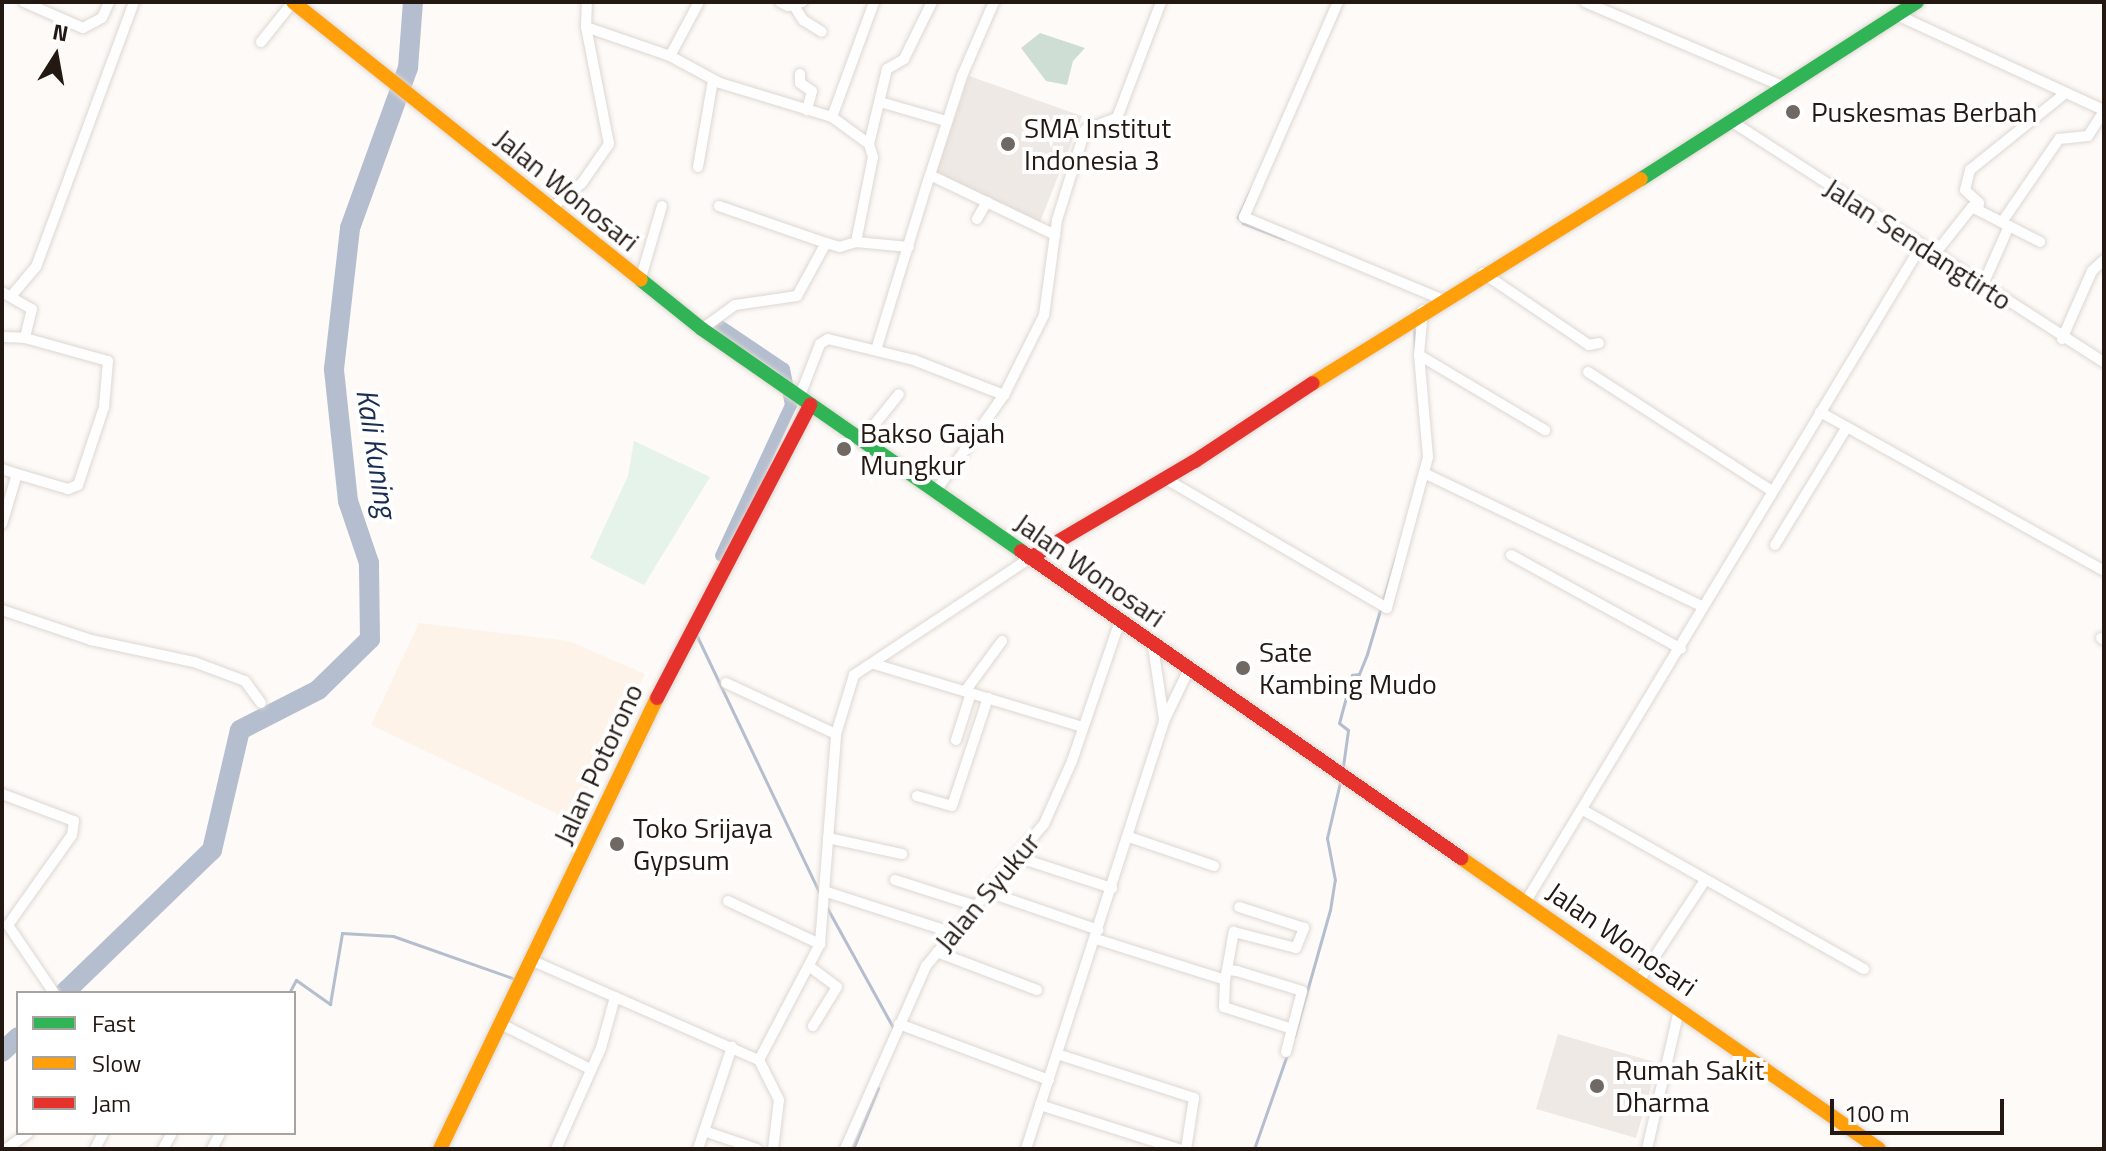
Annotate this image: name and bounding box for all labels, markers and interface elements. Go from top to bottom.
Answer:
text: N [50,14,71,51]
north arrow [16,16,96,96]
place label: Puskesmas Berbah [1811,95,2037,129]
marker: Puskesmas Berbah [1782,101,1804,123]
place label: SMA Institut Indonesia 3 [1024,111,1171,177]
street label: Jalan Wonosari [488,122,646,258]
marker: SMA Institut Indonesia 3 [999,135,1017,153]
street label: Jalan Sendangtirto [1818,171,2018,317]
water label: Kali Kuning [349,386,405,520]
place label: Bakso Gajah Mungkur [860,416,1005,482]
marker: Bakso Gajah Mungkur [835,440,853,458]
street label: Jalan Wonosari [1008,506,1172,634]
place label: Sate Kambing Mudo [1259,635,1437,701]
marker: Sate Kambing Mudo [1234,659,1252,677]
street label: Jalan Potorono [546,678,650,850]
place label: Toko Srijaya Gypsum [633,811,772,877]
street label: Jalan Syukur [928,826,1046,958]
marker: Toko Srijaya Gypsum [608,835,626,853]
street label: Jalan Wonosari [1540,875,1704,1003]
legend [16,991,296,1135]
text: Fast [92,1005,135,1041]
text: Slow [92,1045,141,1081]
place label: Rumah Sakit Dharma [1615,1053,1764,1119]
marker: Rumah Sakit Dharma [1586,1075,1608,1097]
scale bar [1834,1083,2008,1133]
text: Jam [92,1085,131,1121]
text: 100 m [1844,1095,1910,1131]

